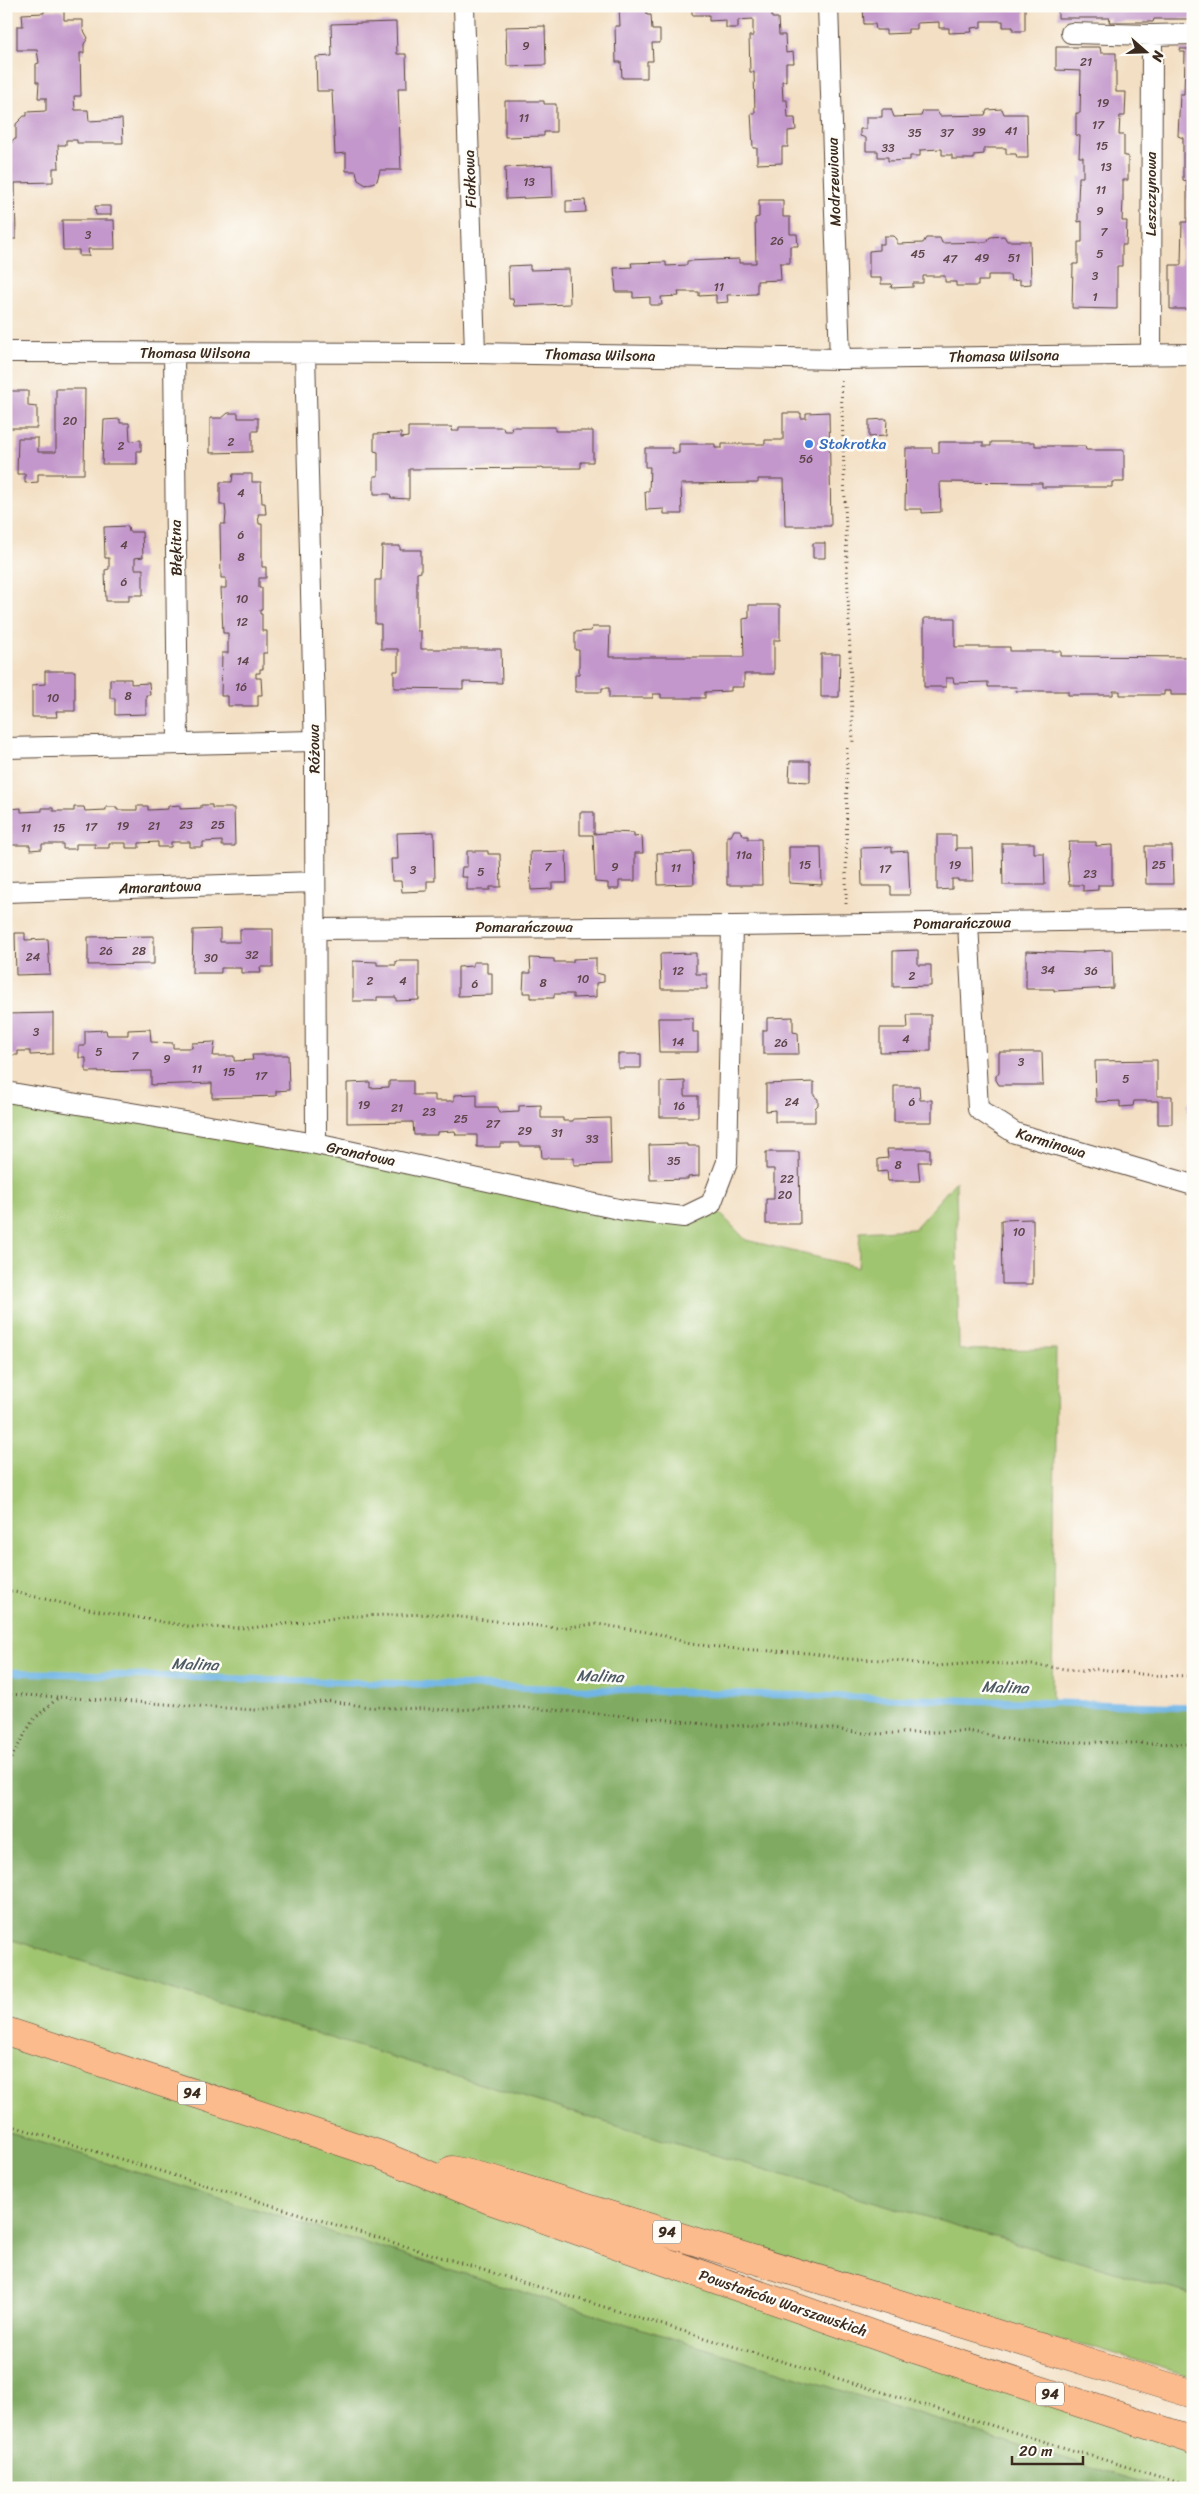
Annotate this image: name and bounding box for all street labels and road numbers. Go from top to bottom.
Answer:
street label: Modrzewiowa [819,137,849,227]
street label: Fiołkowa [456,149,484,209]
street label: Leszczynowa [1138,151,1164,236]
street label: Thomasa Wilsona [140,340,251,366]
street label: Thomasa Wilsona [544,341,656,369]
street label: Thomasa Wilsona [948,342,1060,370]
street label: Błękitna [163,519,189,576]
street label: Różowa [301,724,327,774]
street label: Amarantowa [117,873,202,901]
street label: Pomarańczowa [913,909,1012,937]
street label: Pomarańczowa [475,914,573,940]
street label: Karminowa [1013,1120,1090,1166]
street label: Granatowa [324,1134,398,1174]
road number: 94 [178,2082,206,2104]
road number: 94 [653,2220,681,2244]
street label: Powstańców Warszawskich [695,2262,871,2344]
road number: 94 [1036,2382,1064,2406]

